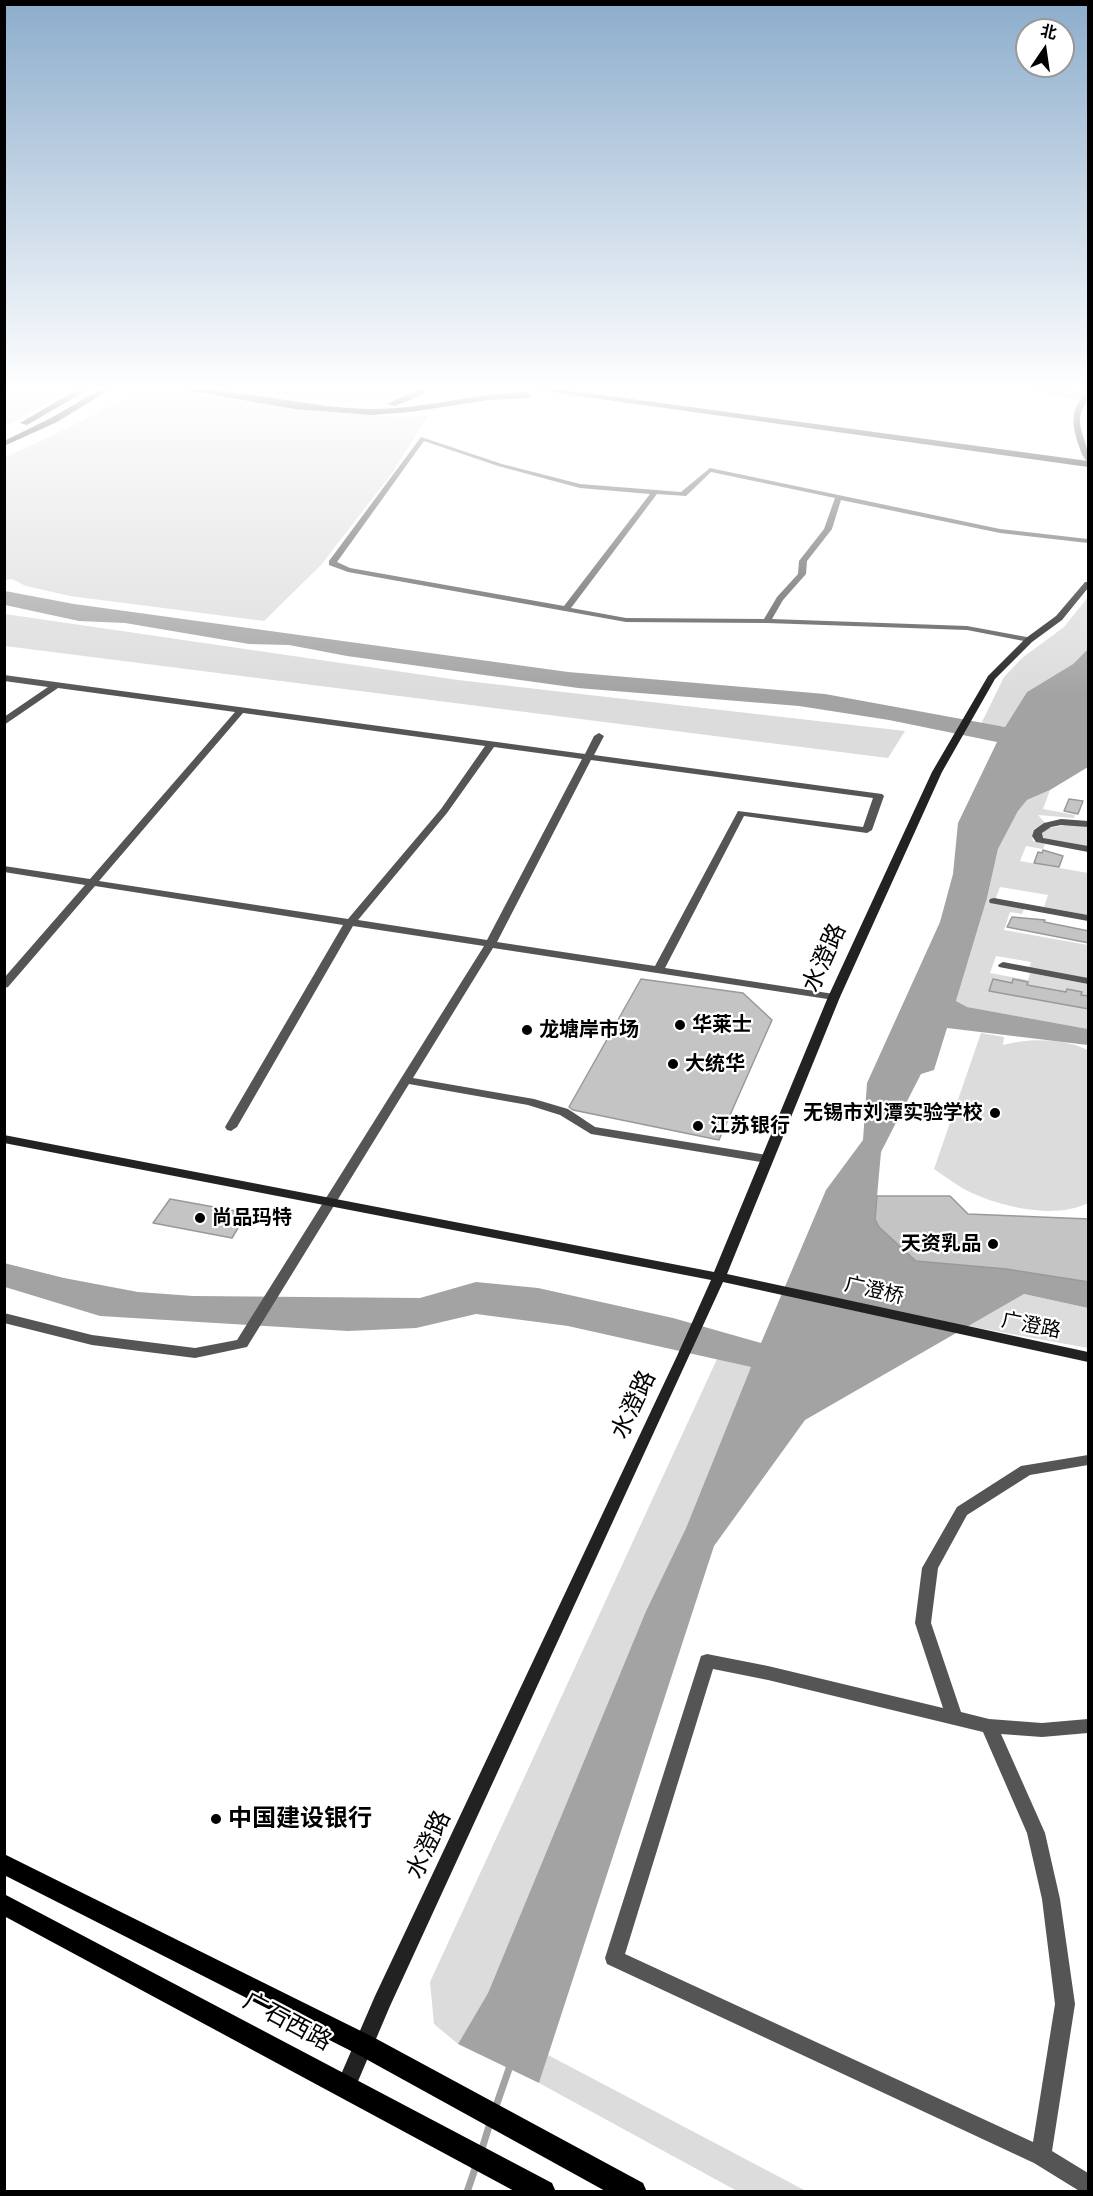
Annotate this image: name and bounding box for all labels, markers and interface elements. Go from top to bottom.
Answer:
north arrow [1015,18,1075,78]
text: 北 [1039,21,1059,43]
street label: 水澄路 [797,919,853,997]
place label: 华莱士 [692,1013,752,1037]
place label: 龙塘岸市场 [539,1018,639,1042]
marker: 华莱士 [673,1018,687,1032]
marker: 龙塘岸市场 [520,1023,534,1037]
place label: 大统华 [685,1052,745,1076]
marker: 大统华 [666,1057,680,1071]
place label: 无锡市刘潭实验学校 [803,1101,983,1125]
marker: 无锡市刘潭实验学校 [988,1106,1002,1120]
place label: 江苏银行 [710,1114,790,1138]
marker: 江苏银行 [691,1119,705,1133]
place label: 尚品玛特 [212,1206,292,1230]
marker: 尚品玛特 [193,1211,207,1225]
place label: 天资乳品 [901,1232,981,1256]
marker: 天资乳品 [986,1237,1000,1251]
street label: 广澄桥 [842,1273,906,1309]
street label: 广澄路 [999,1308,1063,1344]
street label: 水澄路 [606,1366,662,1444]
place label: 中国建设银行 [228,1805,372,1833]
street label: 水澄路 [401,1806,457,1884]
marker: 中国建设银行 [209,1812,223,1826]
street label: 广石西路 [238,1987,336,2057]

